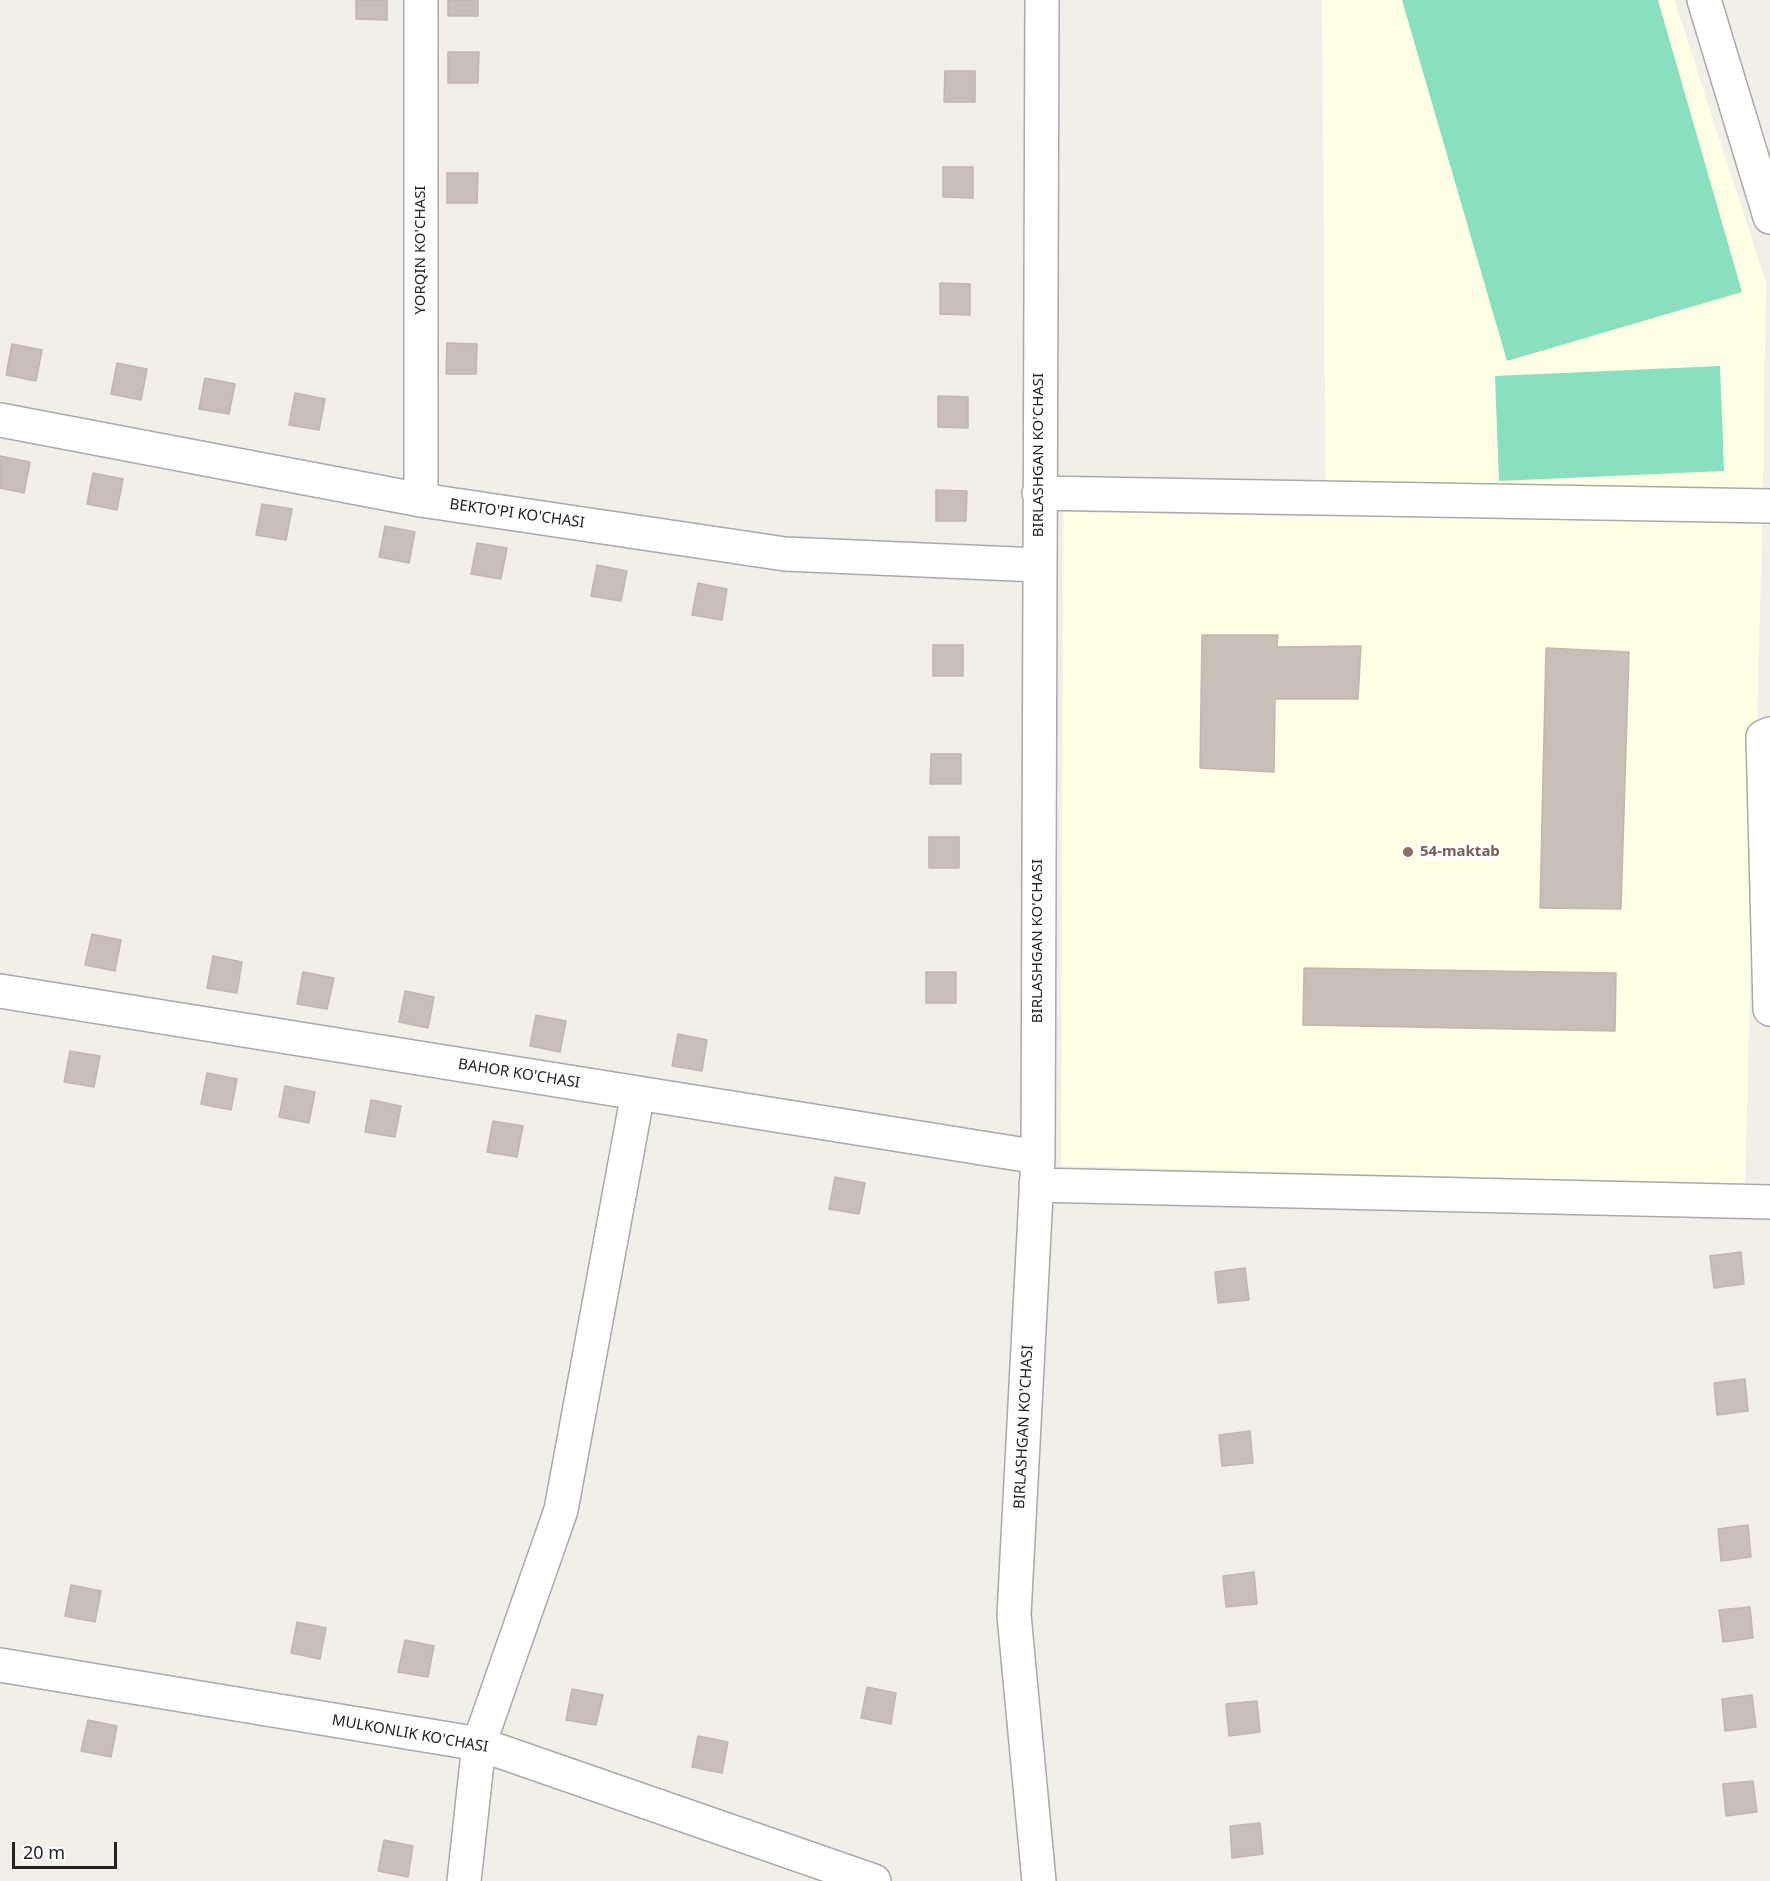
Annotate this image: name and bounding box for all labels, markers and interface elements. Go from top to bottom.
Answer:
street label: YORQIN KO'CHASI [412,186,430,314]
street label: BIRLASHGAN KO'CHASI [1030,373,1048,537]
street label: BEKTO'PI KO'CHASI [448,496,586,532]
place label: 54-maktab [1420,843,1500,861]
marker: 54-maktab [1401,845,1415,859]
street label: BIRLASHGAN KO'CHASI [1029,859,1047,1023]
street label: BAHOR KO'CHASI [457,1055,581,1093]
street label: BIRLASHGAN KO'CHASI [1011,1344,1037,1510]
street label: MULKONLIK KO'CHASI [331,1711,489,1757]
scale bar [15,1830,120,1868]
text: 20 m [23,1840,65,1864]

